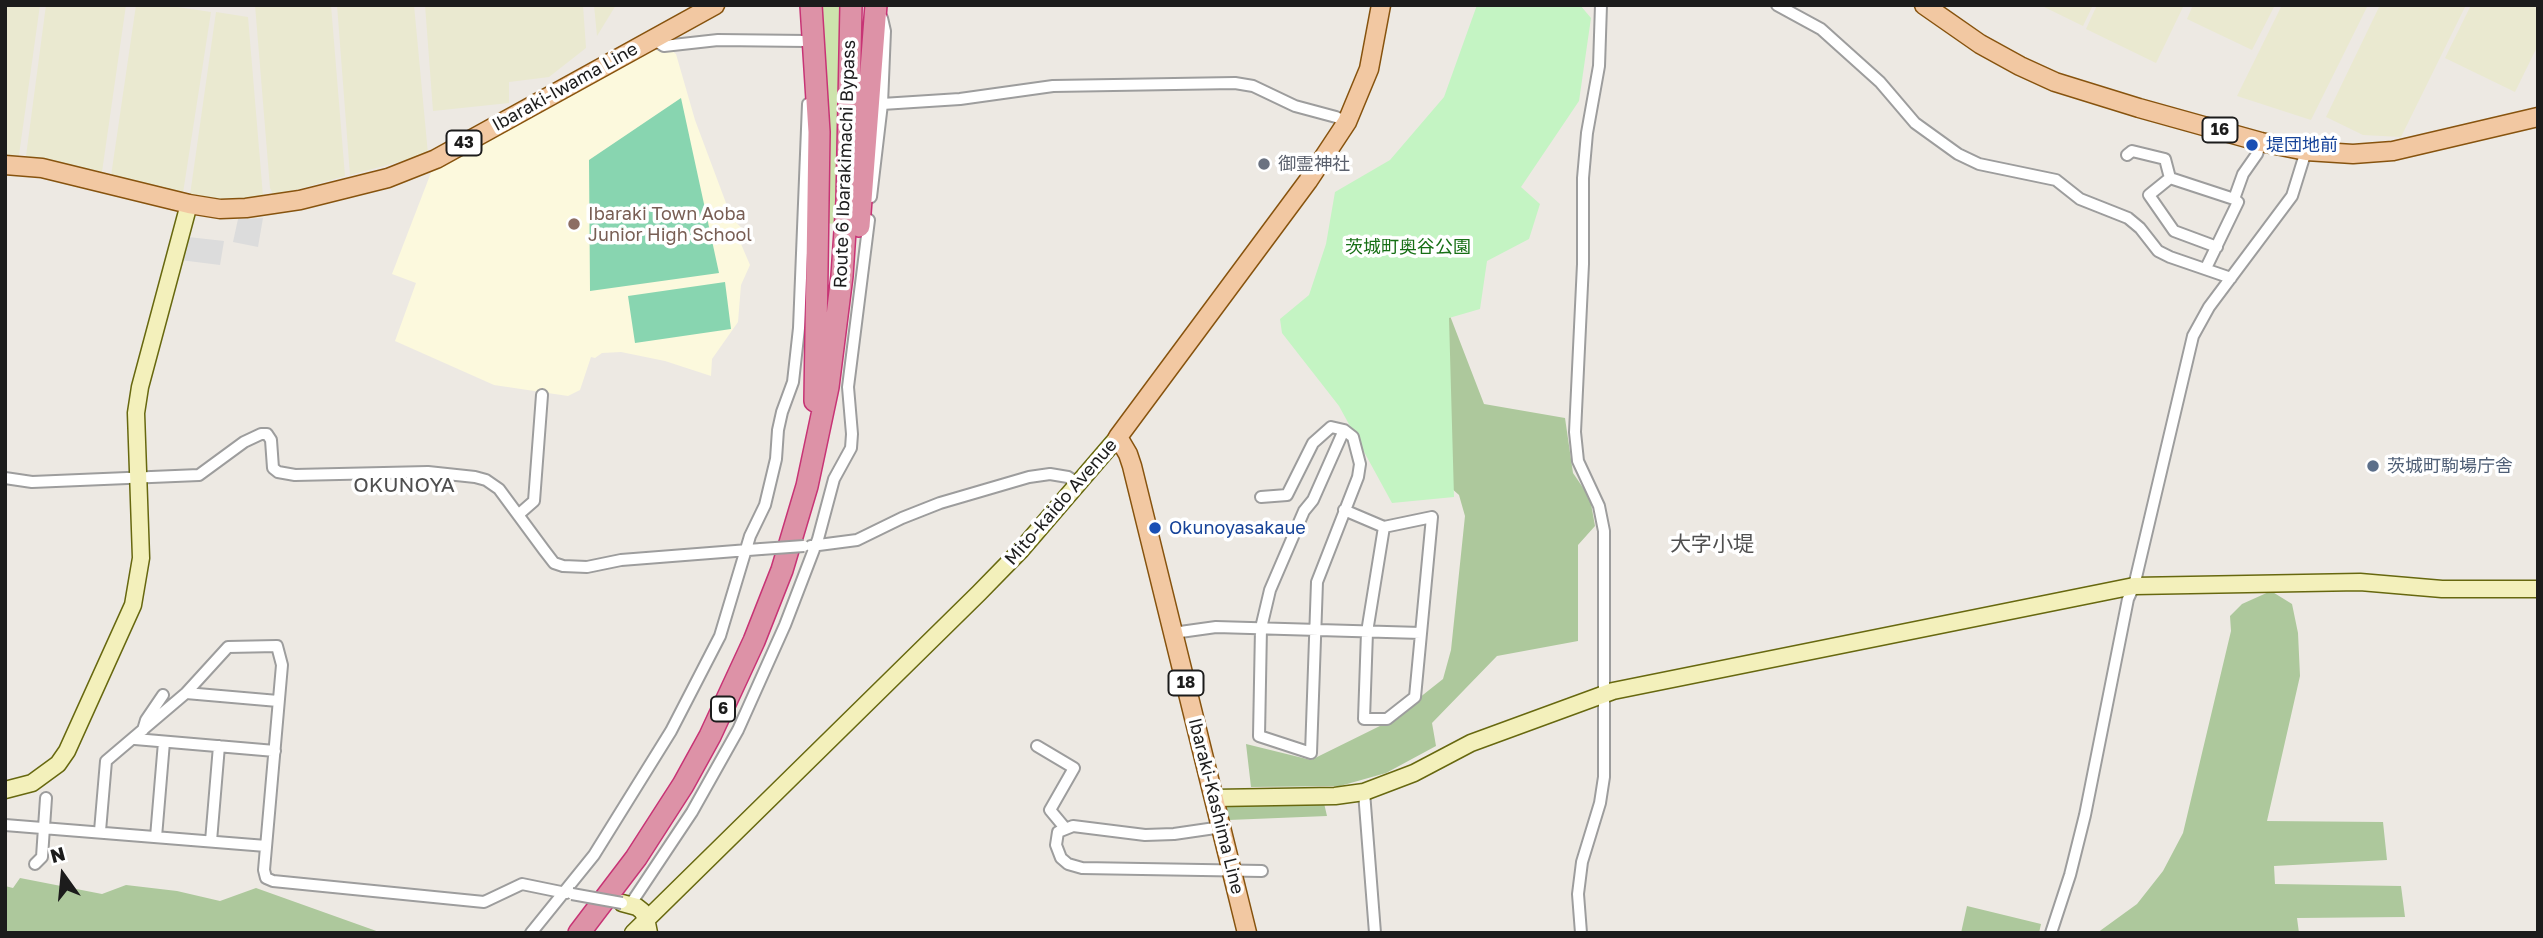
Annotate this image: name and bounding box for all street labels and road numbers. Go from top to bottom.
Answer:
street label: Ibaraki-Iwama Line [488,38,642,136]
street label: Route 6 Ibarakimachi Bypass [830,39,860,289]
road number: 16 [2202,118,2238,142]
road number: 43 [447,130,482,155]
street label: Mito-kaido Avenue [1000,435,1122,569]
road number: 18 [1168,670,1204,696]
road number: 6 [711,696,735,722]
street label: Ibaraki-Kashima Line [1184,716,1248,896]

